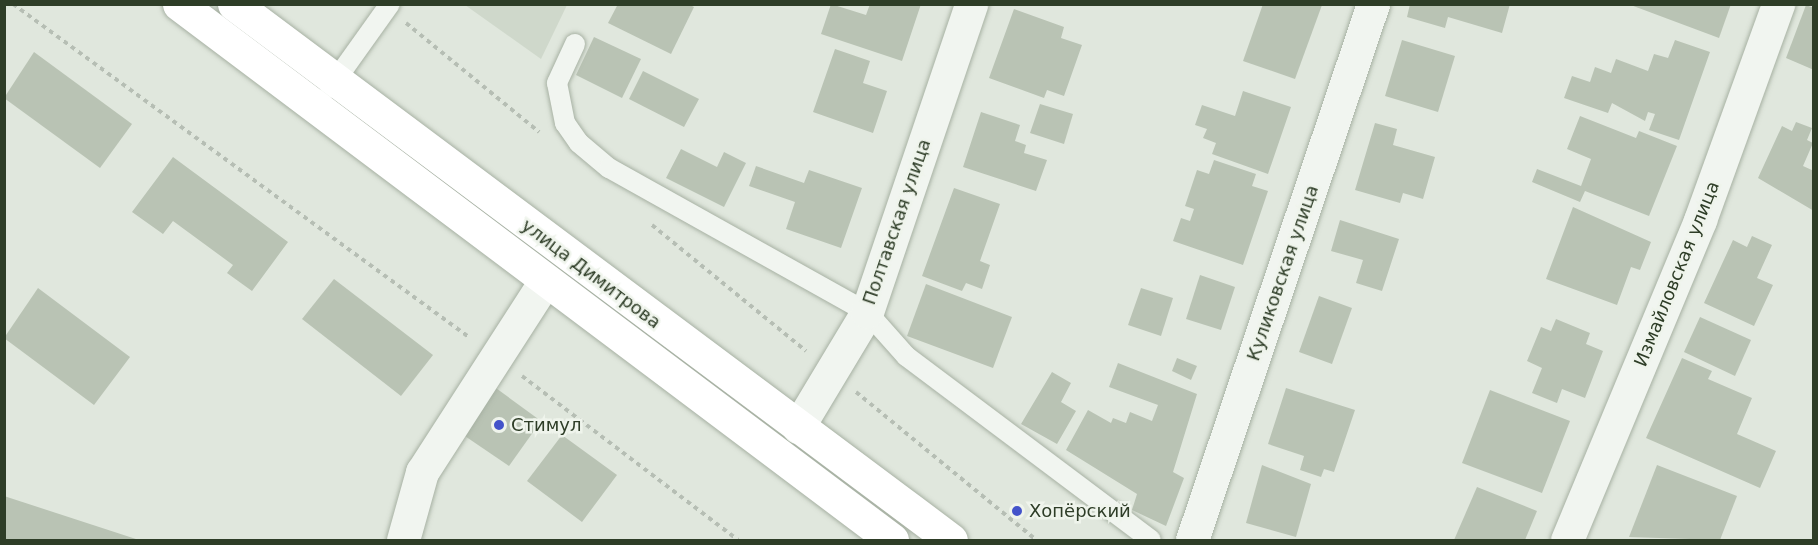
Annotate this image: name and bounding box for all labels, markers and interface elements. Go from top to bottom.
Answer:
street label: Полтавская улица [859,136,935,308]
street label: Измайловская улица [1630,178,1724,370]
street label: Куликовская улица [1243,182,1323,364]
street label: улица Димитрова [517,215,665,333]
place label: Стимул [511,414,581,436]
marker: Стимул [492,418,506,432]
place label: Хопёрский [1029,500,1131,522]
marker: Хопёрский [1010,504,1024,518]

